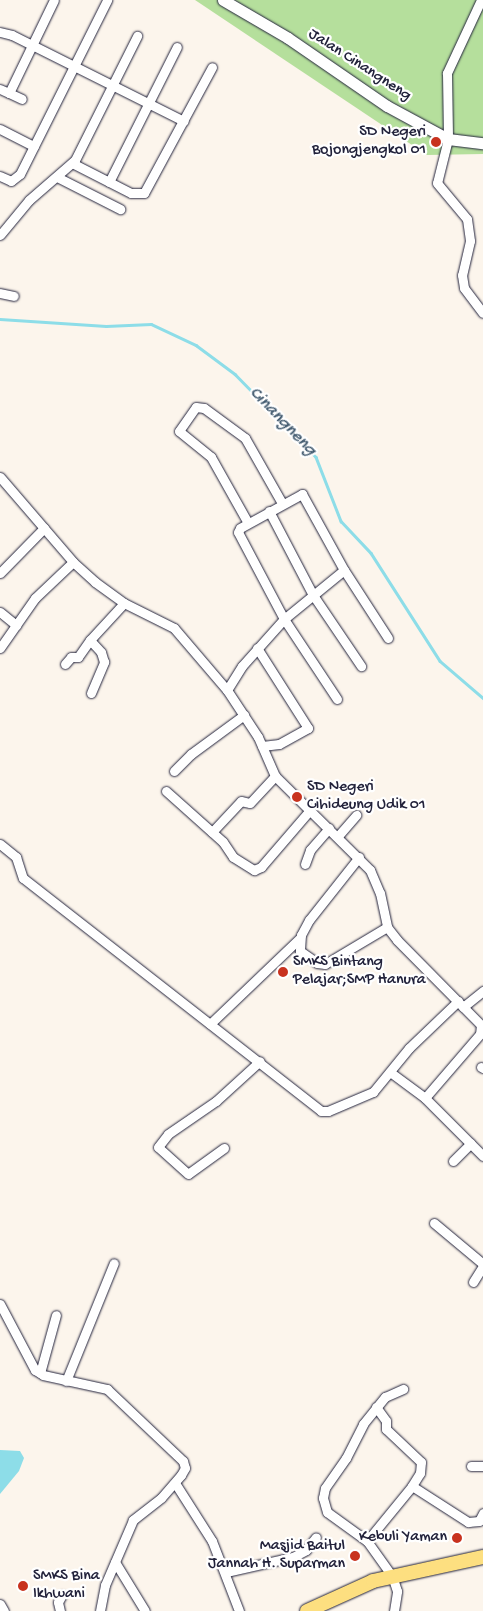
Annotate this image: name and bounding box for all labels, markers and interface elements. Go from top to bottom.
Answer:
street label: Jalan Cinangneng [304,26,414,106]
place label: SD Negeri Bojongjengkol 01 [312,123,426,161]
marker: SD Negeri Bojongjengkol 01 [430,136,442,148]
water label: Cinangneng [244,383,320,461]
place label: SD Negeri Cihideung Udik 01 [307,778,425,816]
marker: SD Negeri Cihideung Udik 01 [291,791,303,803]
place label: SMKS Bintang Pelajar;SMP Hanura [293,953,426,991]
marker: SMKS Bintang Pelajar;SMP Hanura [277,966,289,978]
place label: Kebuli Yaman [359,1528,447,1548]
marker: Kebuli Yaman [451,1532,463,1544]
place label: Masjid Baitul Jannah H. Suparman [208,1537,345,1575]
marker: Masjid Baitul Jannah H. Suparman [349,1550,361,1562]
place label: SMKS Bina Ikhwani [33,1567,100,1605]
marker: SMKS Bina Ikhwani [17,1580,29,1592]

